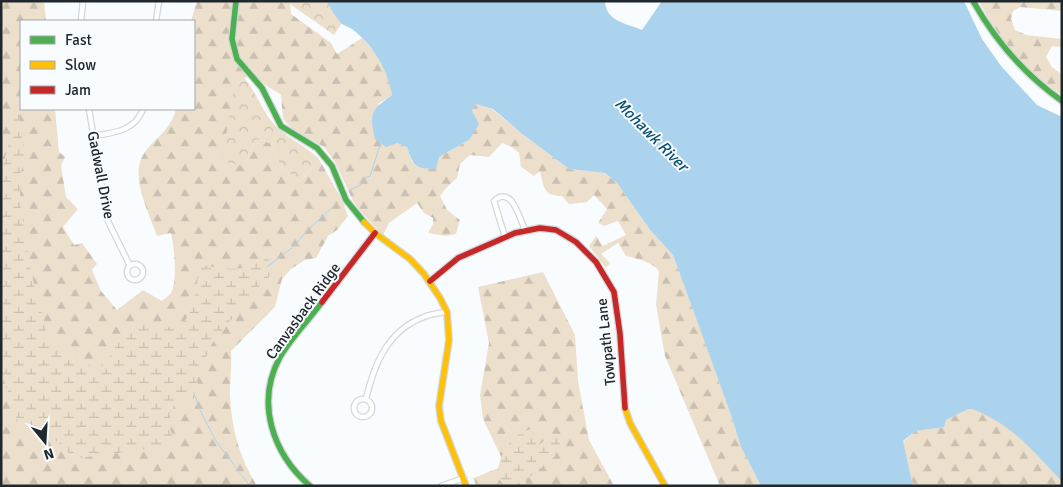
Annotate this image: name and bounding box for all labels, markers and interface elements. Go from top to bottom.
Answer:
legend [20,20,195,110]
text: Fast [65,31,92,49]
text: Slow [65,56,96,74]
text: Jam [65,81,91,99]
water label: Mohawk River [610,94,694,177]
street label: Gadwall Drive [84,130,118,220]
street label: Canvasback Ridge [262,259,344,363]
street label: Towpath Lane [592,297,620,387]
north arrow [20,417,70,467]
text: N [42,444,56,463]

